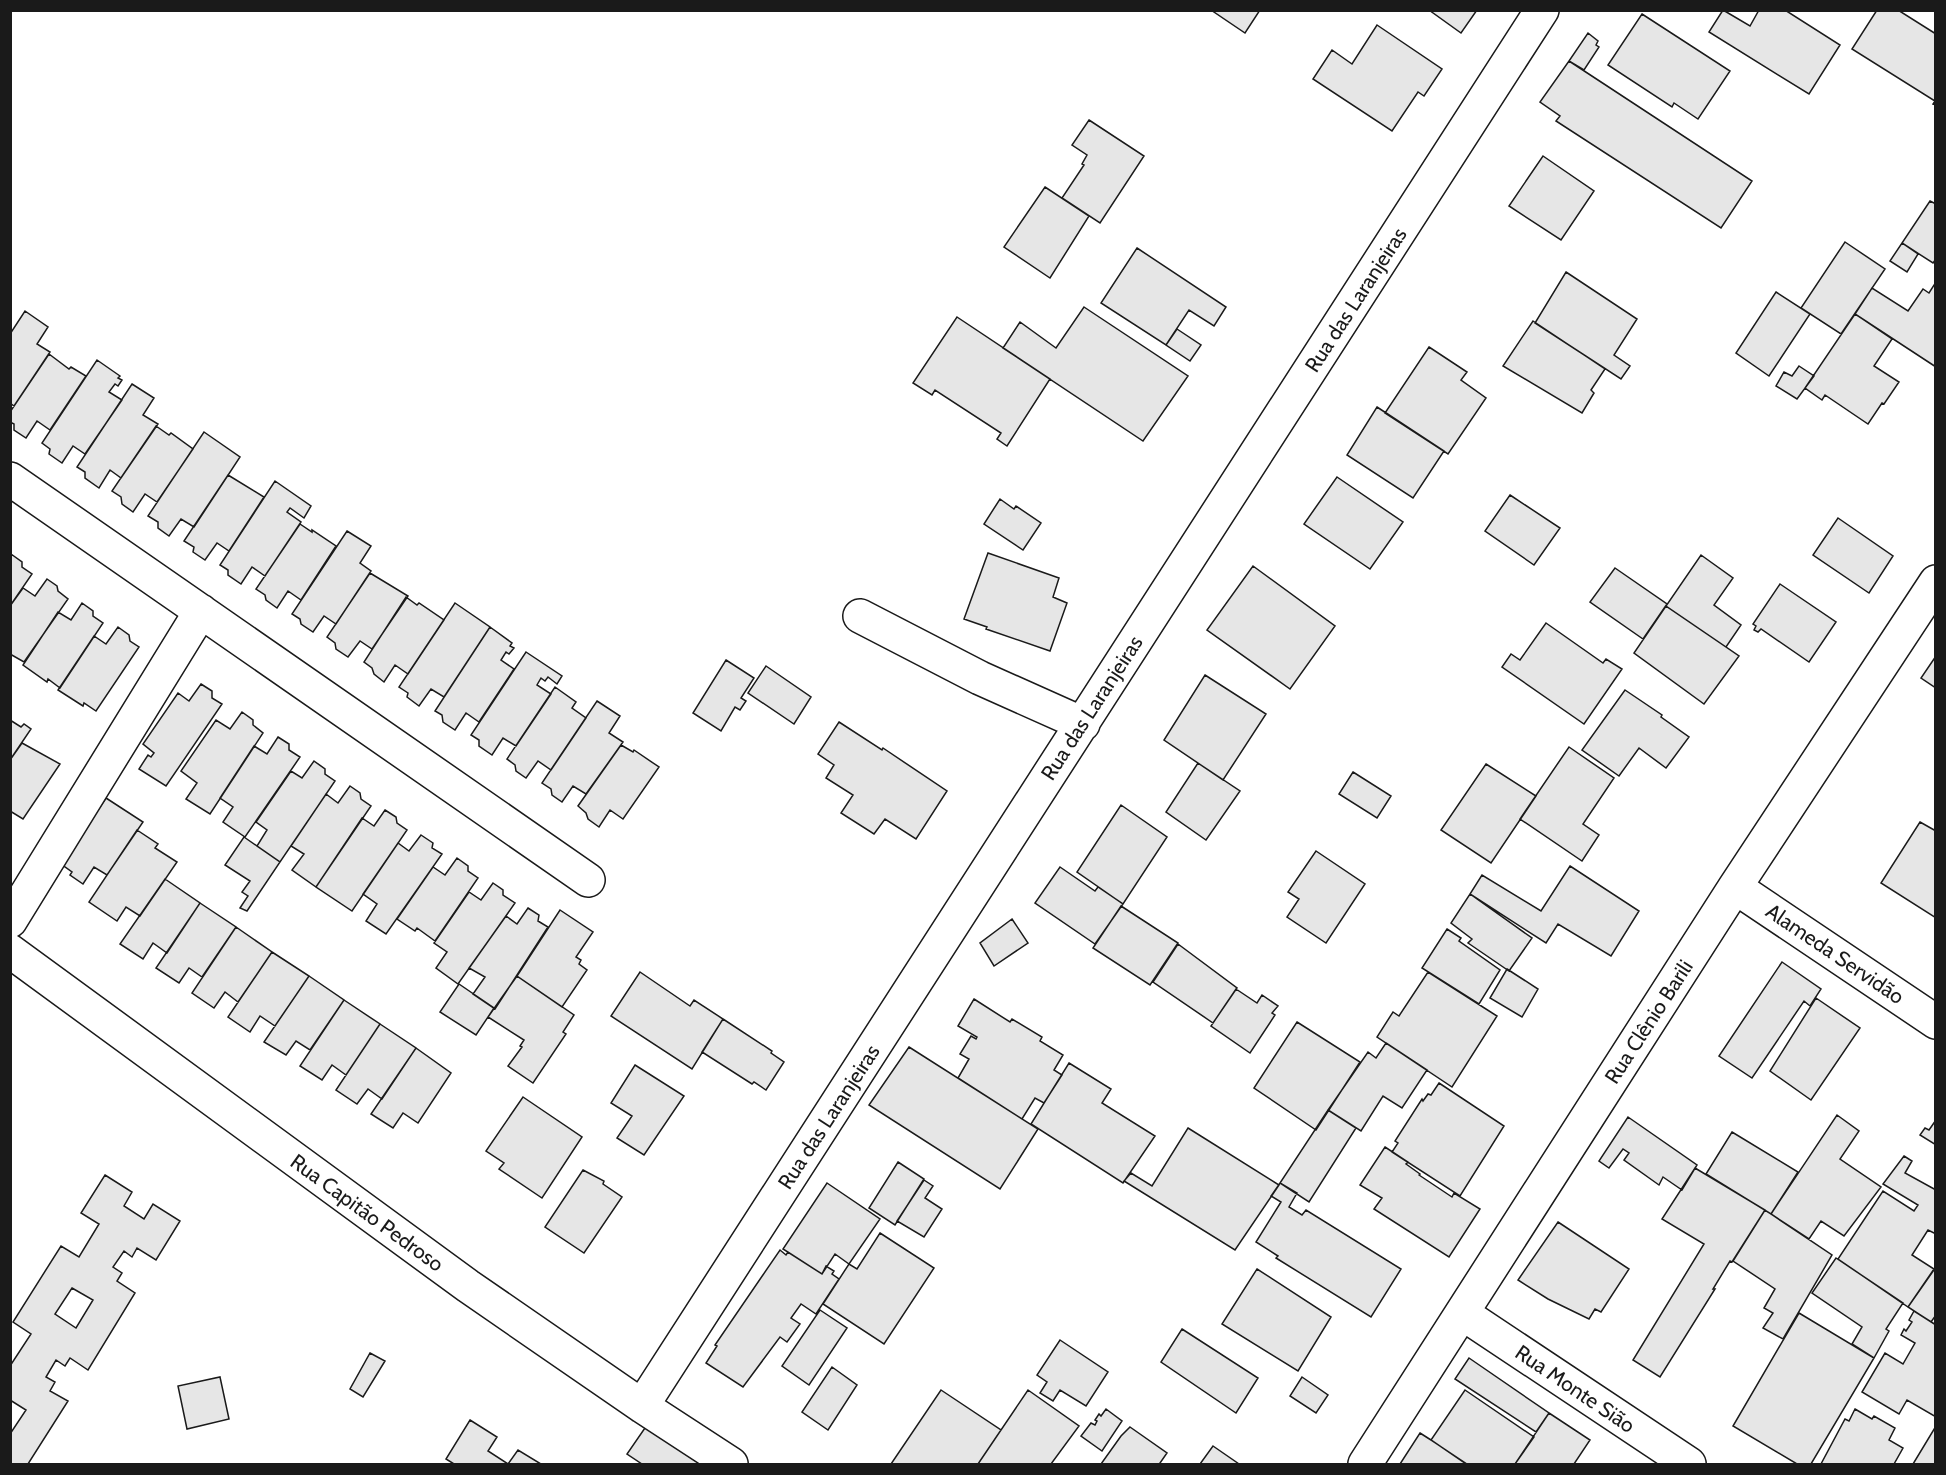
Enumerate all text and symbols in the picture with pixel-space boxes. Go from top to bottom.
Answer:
street label: Rua das Laranjeiras [1300,223,1413,377]
street label: Rua das Laranjeiras [1036,631,1149,785]
street label: Alameda Servidão [1761,898,1909,1009]
street label: Rua Clênio Barili [1599,955,1698,1088]
street label: Rua das Laranjeiras [773,1040,886,1194]
street label: Rua Capitão Pedroso [286,1149,449,1277]
street label: Rua Monte Sião [1511,1339,1640,1438]

